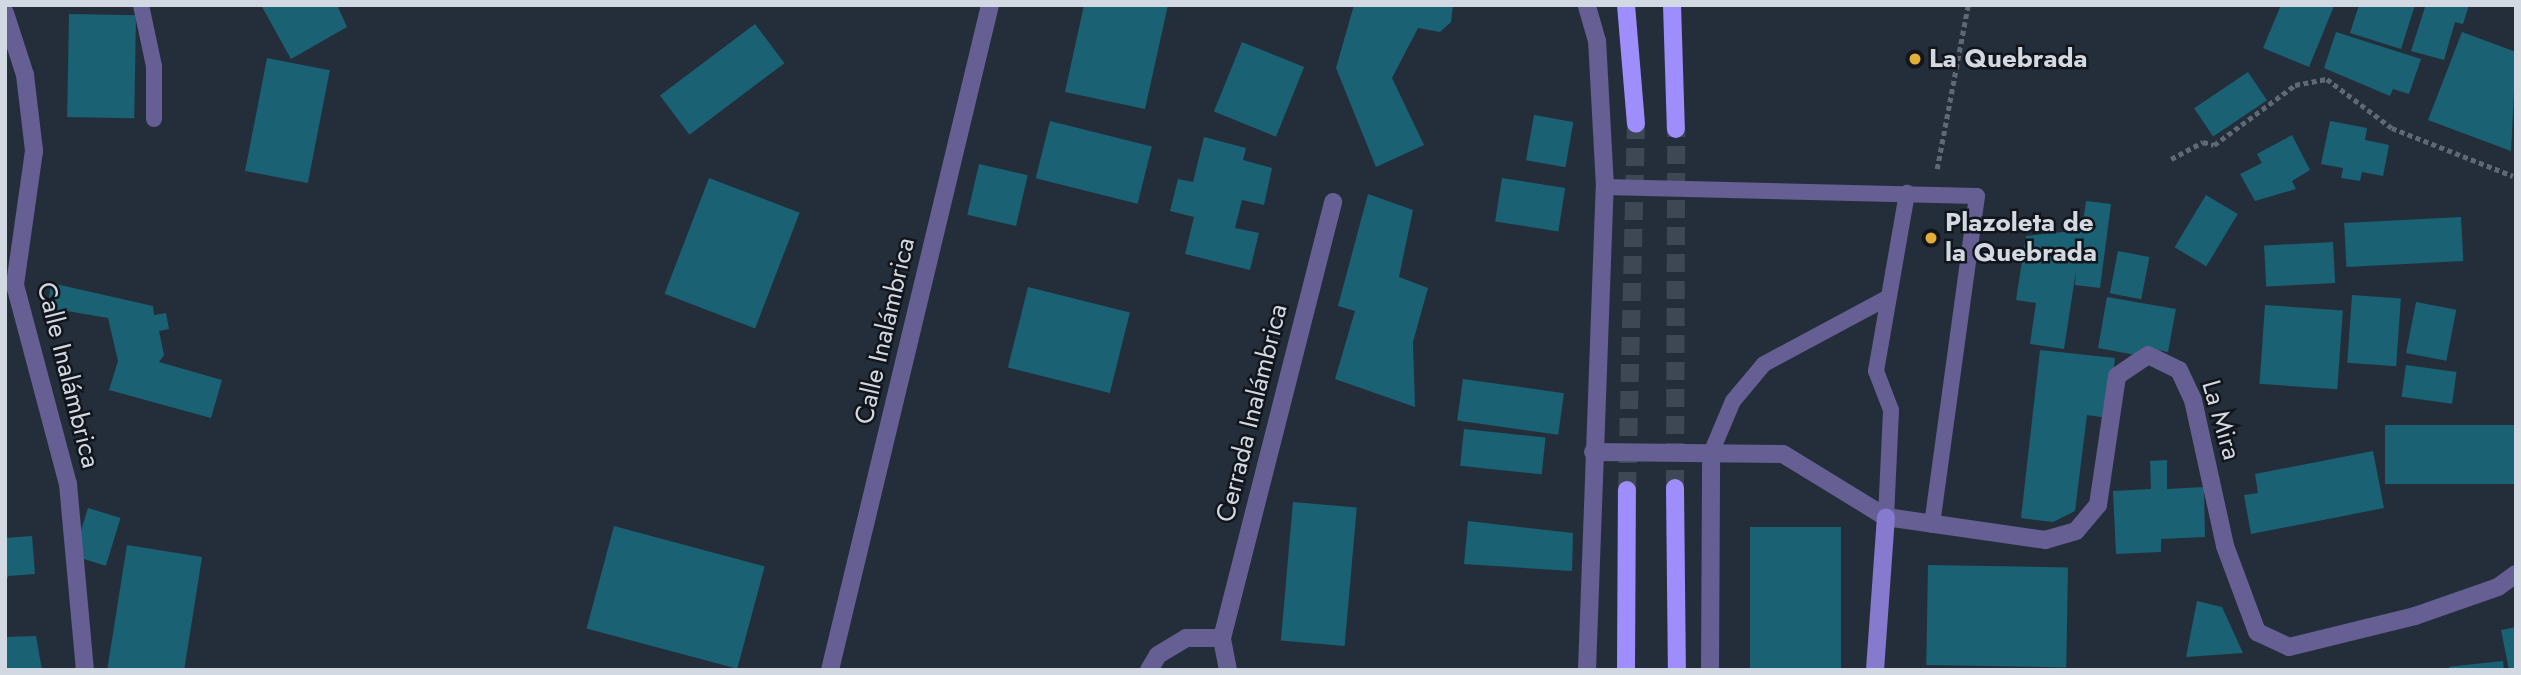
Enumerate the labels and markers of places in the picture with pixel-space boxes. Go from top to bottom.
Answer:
place label: La Quebrada [1929,43,2088,75]
marker: La Quebrada [1907,51,1923,67]
place label: Plazoleta de la Quebrada [1945,207,2097,268]
marker: Plazoleta de la Quebrada [1923,230,1939,246]

